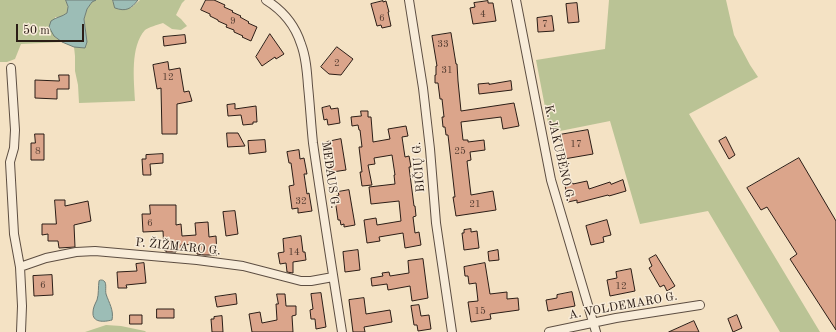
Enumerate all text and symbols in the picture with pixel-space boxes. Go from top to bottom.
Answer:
house number: 4 [480,8,486,20]
house number: 6 [379,12,385,24]
house number: 9 [230,15,236,27]
scale bar [18,16,86,42]
house number: 7 [542,18,548,30]
text: 50 m [23,25,50,37]
house number: 33 [437,38,449,50]
house number: 2 [334,57,340,69]
house number: 31 [441,64,453,76]
house number: 12 [162,71,174,83]
street label: K. JAKUBĖNO G. [541,103,577,203]
house number: 17 [570,138,582,150]
street label: MEDAUS G. [318,141,342,209]
street label: BIČIŲ G. [410,141,428,193]
house number: 8 [35,145,41,157]
house number: 25 [454,145,466,157]
house number: 32 [295,195,307,207]
house number: 21 [469,198,481,210]
house number: 6 [147,217,153,229]
street label: P. ŽIŽMARO G. [135,235,221,259]
house number: 14 [288,246,300,258]
house number: 6 [40,279,46,291]
house number: 12 [615,280,627,292]
street label: A. VOLDEMARO G. [568,289,678,323]
house number: 15 [474,305,486,317]

